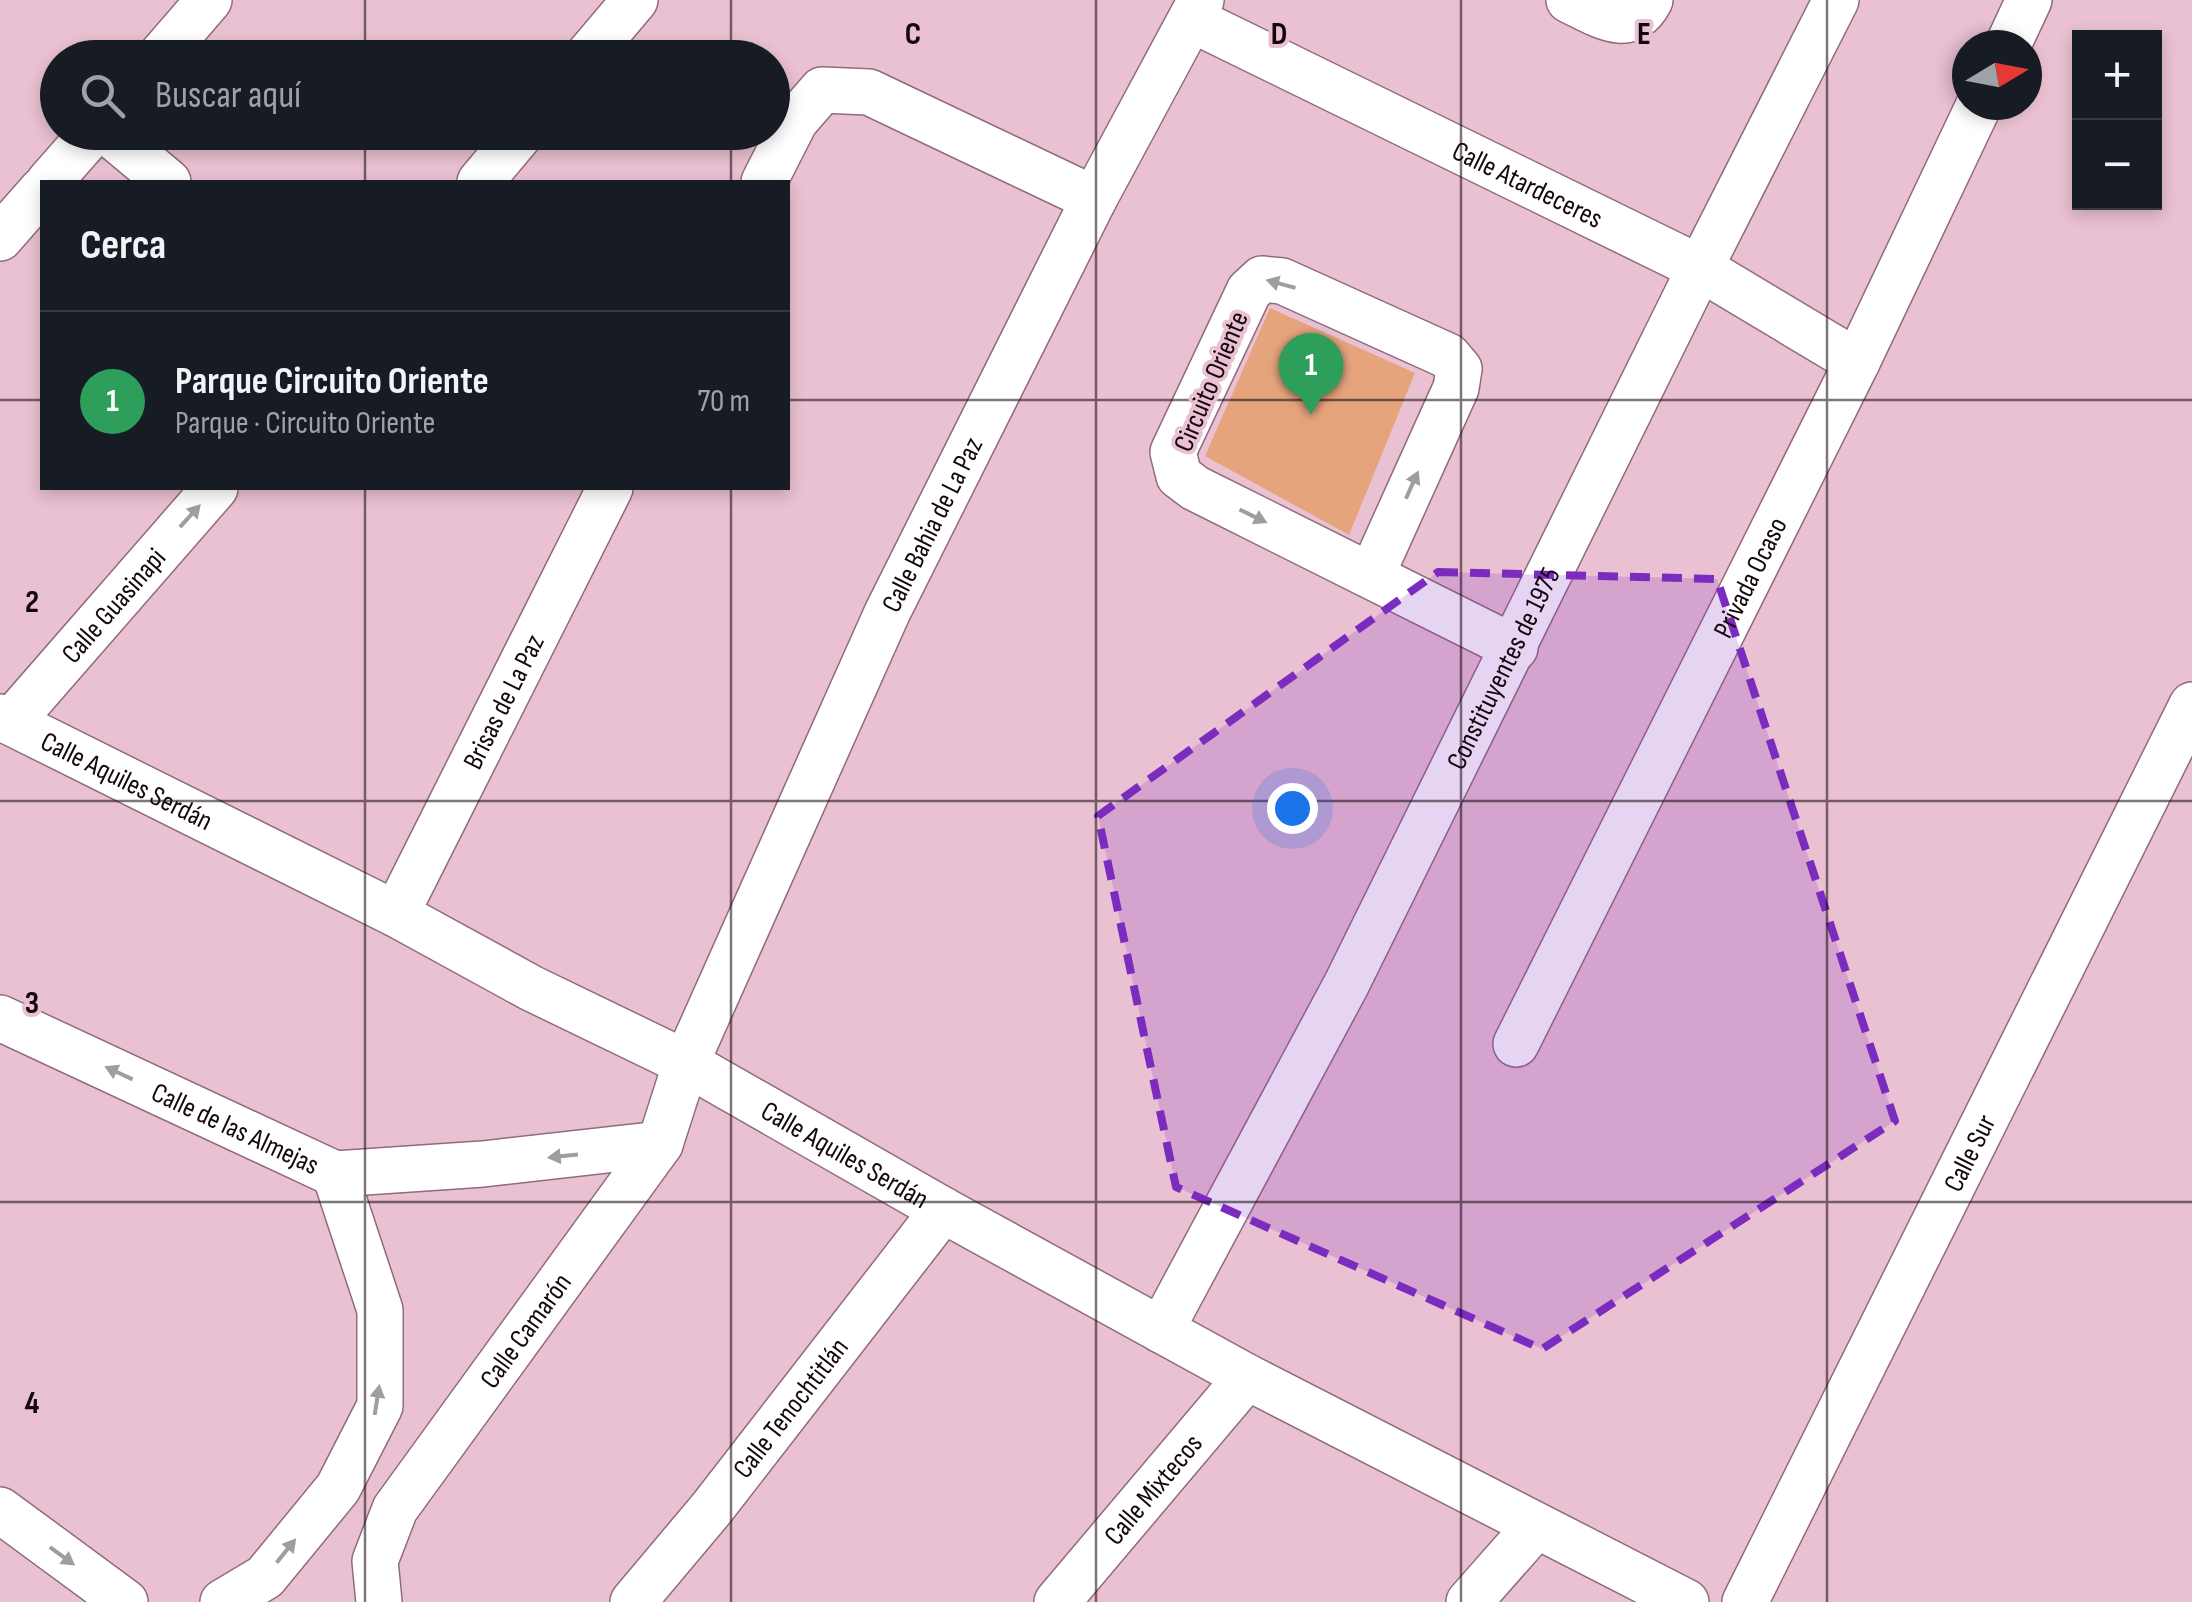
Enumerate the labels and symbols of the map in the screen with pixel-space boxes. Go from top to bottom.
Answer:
text: C [905,15,921,54]
text: D [1271,15,1287,54]
text: E [1637,15,1651,54]
north arrow [1952,30,2042,120]
street label: Calle Atardeceres [1447,134,1608,236]
one-way arrow [1266,276,1296,291]
street label: Circuito Oriente [1167,307,1256,457]
pin: 1 [1278,332,1344,415]
street label: Calle Bahia de La Paz [875,432,990,618]
one-way arrow [1404,470,1420,500]
one-way arrow [178,504,201,528]
one-way arrow [1239,507,1268,524]
street label: Privada Ocaso [1707,512,1795,643]
street label: Calle Guasinapi [55,542,173,670]
street label: Constituyentes de 1975 [1440,562,1568,775]
text: 2 [25,583,39,622]
street label: Brisas de La Paz [457,629,552,775]
street label: Calle Aquiles Serdán [35,725,218,838]
your location [1267,783,1318,834]
text: 3 [25,984,39,1023]
one-way arrow [105,1065,134,1082]
street label: Calle de las Almejas [146,1076,324,1182]
street label: Calle Aquiles Serdán [755,1095,934,1216]
street label: Calle Sur [1937,1109,2003,1197]
one-way arrow [547,1149,578,1165]
street label: Calle Camarón [473,1267,579,1395]
street label: Calle Tenochtitlán [727,1332,856,1485]
text: 4 [25,1384,40,1423]
one-way arrow [370,1384,385,1415]
street label: Calle Mixtecos [1098,1428,1210,1552]
one-way arrow [275,1539,296,1564]
one-way arrow [49,1545,75,1565]

